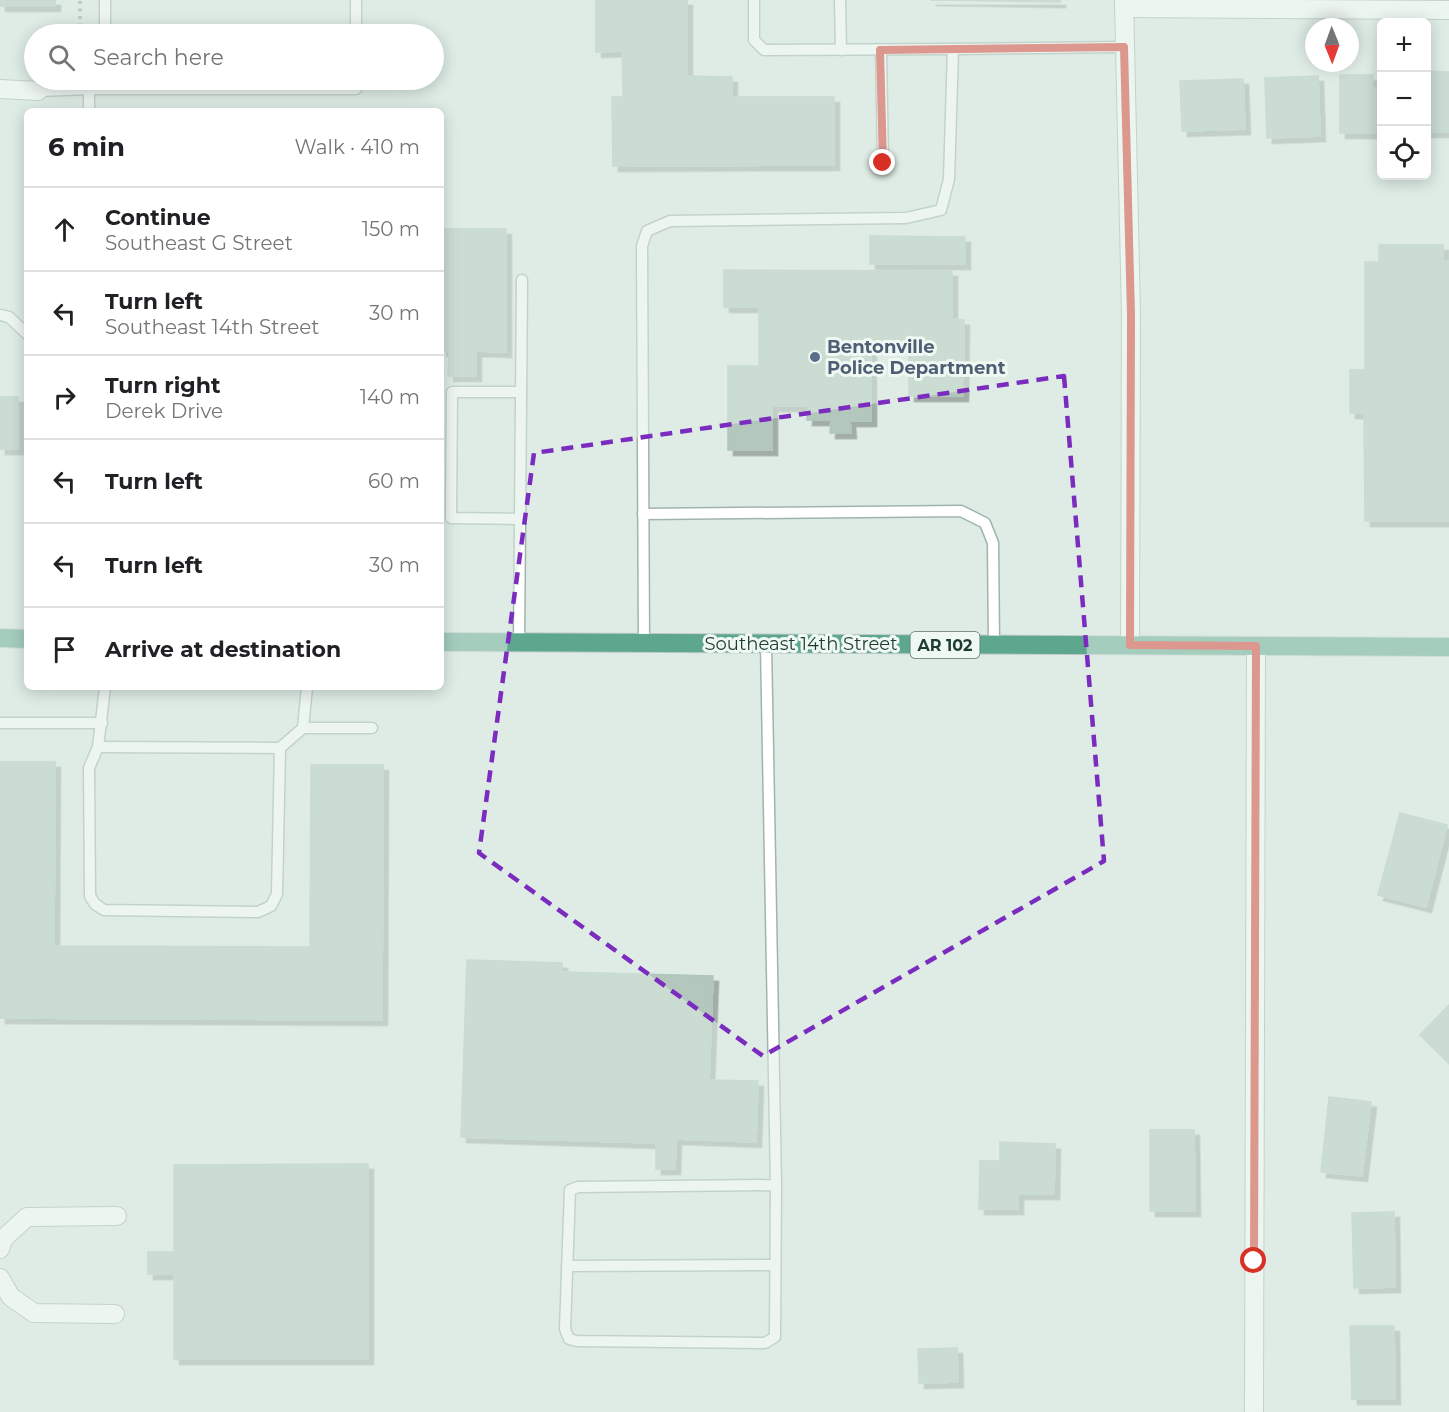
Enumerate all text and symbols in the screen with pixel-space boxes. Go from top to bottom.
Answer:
north arrow [1305,18,1359,72]
map controls [1377,18,1431,180]
button: + [1377,18,1431,72]
search box [24,24,444,90]
icon: search [45,41,78,74]
text: Search here [93,44,224,71]
button: − [1377,72,1431,126]
button: locate [1377,126,1431,180]
text: 6 min [48,131,125,163]
text: Walk · 410 m [295,135,420,159]
route end [869,149,895,175]
text: Continue [105,204,211,231]
icon: ahead [48,213,81,246]
text: 150 m [362,217,420,241]
text: Southeast G Street [105,231,293,255]
text: Turn left [105,288,203,315]
icon: left [48,297,81,330]
text: 30 m [369,301,420,325]
text: Southeast 14th Street [105,315,319,339]
place label: Bentonville Police Department [827,336,1006,379]
marker: Bentonville Police Department [808,350,822,364]
text: Turn right [105,372,220,399]
icon: right [48,381,81,414]
text: 140 m [360,385,420,409]
text: Derek Drive [105,399,223,423]
icon: left [48,465,81,498]
text: Turn left [105,468,203,495]
text: 60 m [368,469,420,493]
icon: left [48,549,81,582]
text: Turn left [105,552,203,579]
text: 30 m [369,553,420,577]
road number: AR 102 [910,632,980,658]
icon: arrive [48,633,81,666]
street label: Southeast 14th Street [705,633,897,655]
text: Arrive at destination [105,636,341,663]
route start [1240,1247,1266,1273]

